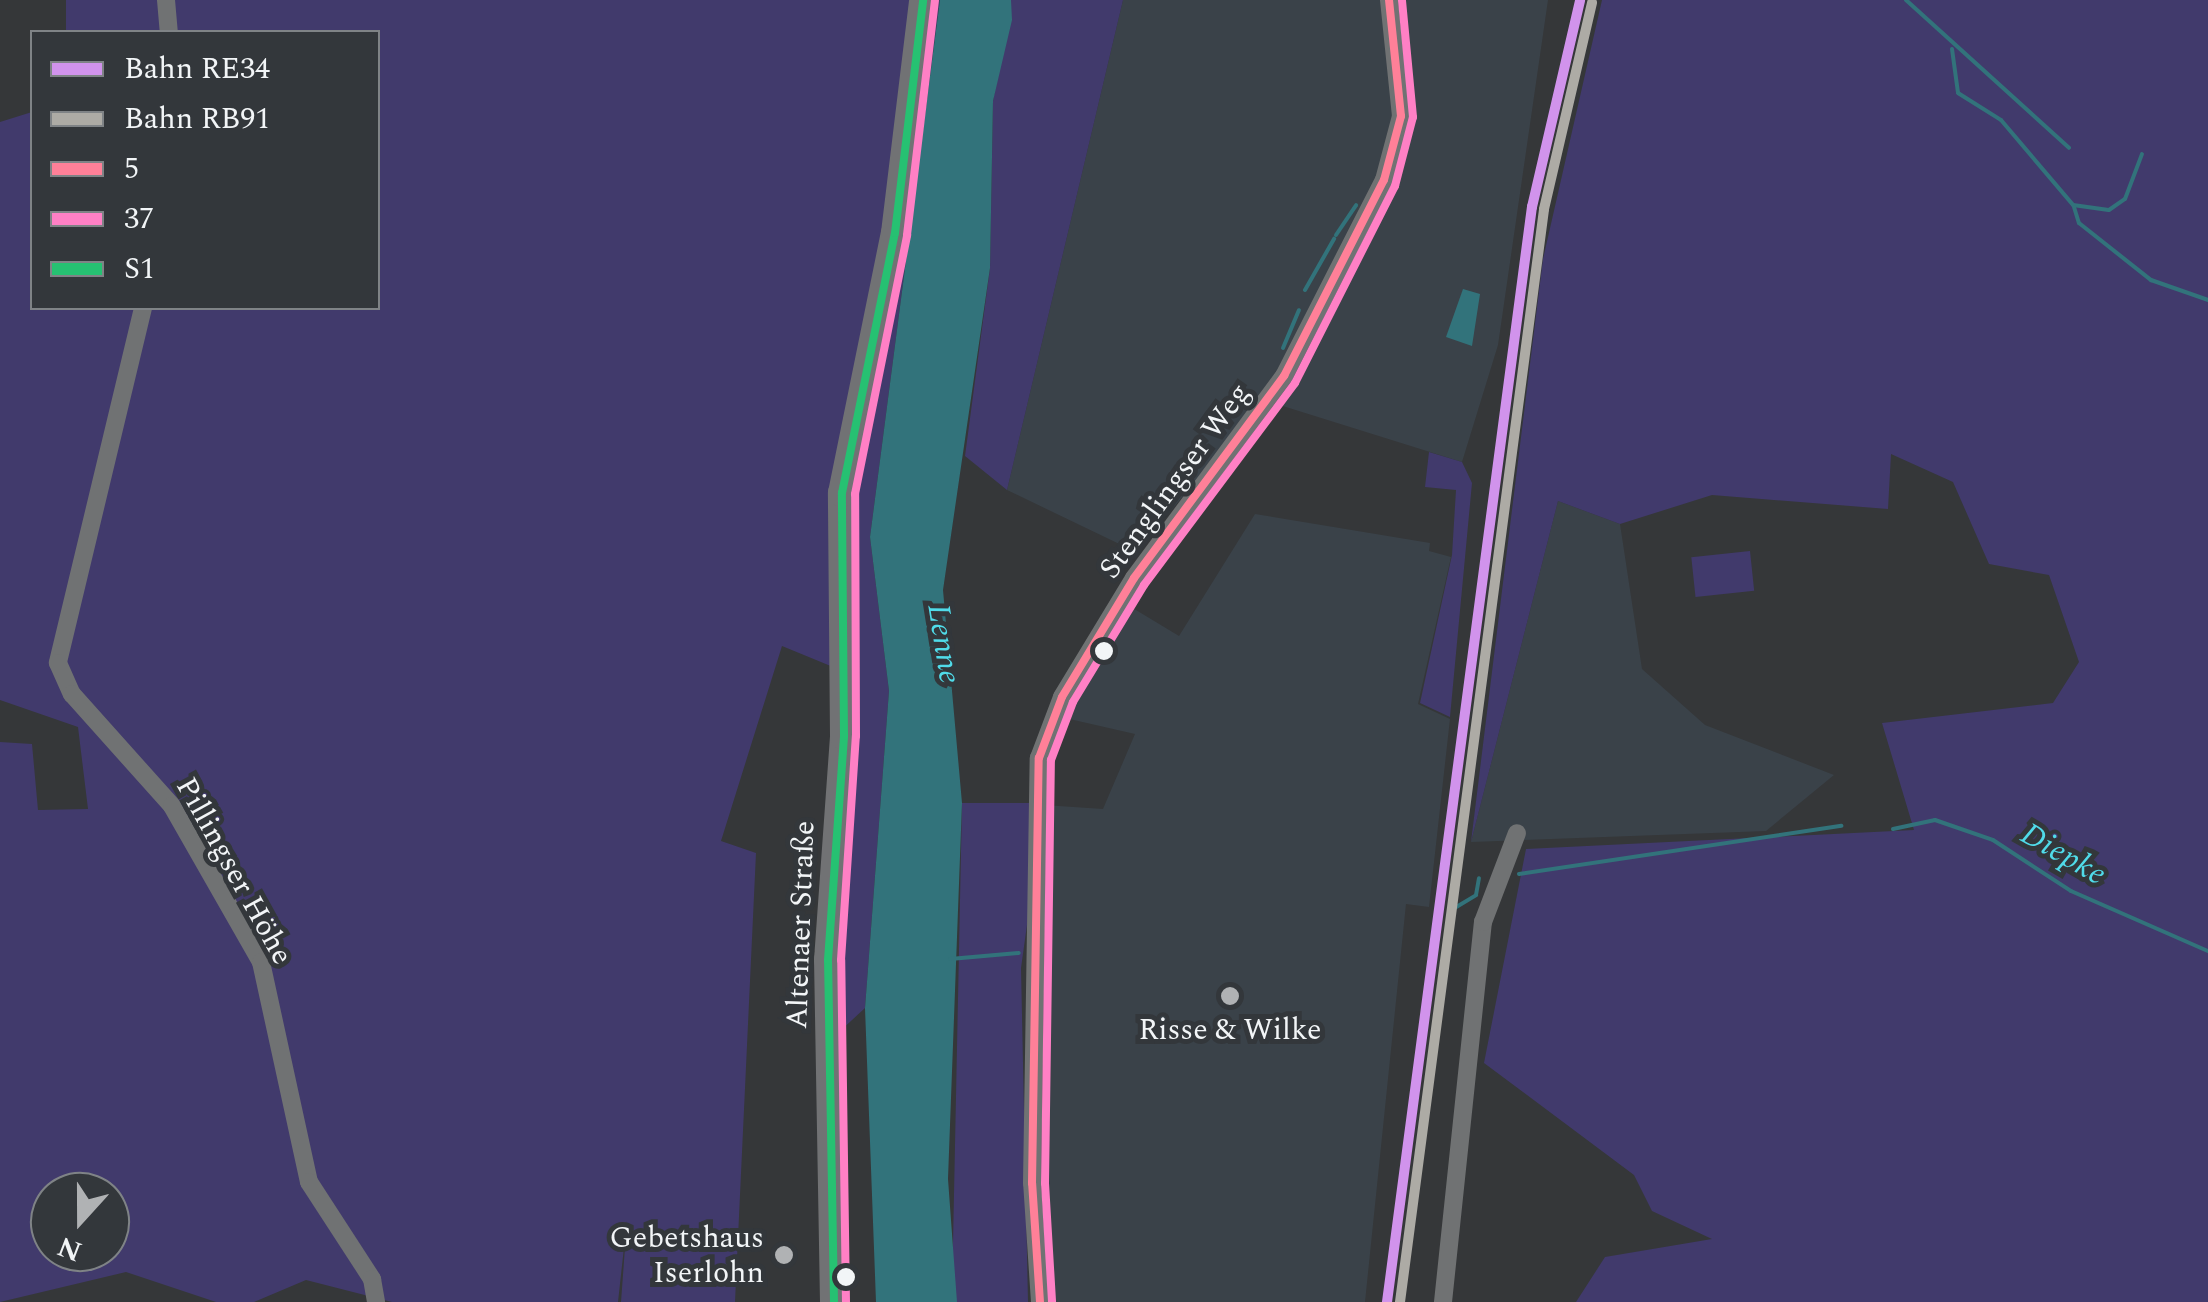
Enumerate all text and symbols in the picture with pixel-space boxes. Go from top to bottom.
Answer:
legend [30,30,380,310]
text: Bahn RE34 [124,46,270,92]
text: Bahn RB91 [124,96,270,142]
text: 5 [124,146,139,192]
text: 37 [124,196,154,242]
text: S1 [124,246,155,292]
street label: Stenglingser Weg [1092,376,1258,586]
water label: Lenne [918,601,968,687]
unlabelled marker [1094,641,1114,661]
street label: Pillingser Höhe [168,771,300,971]
water label: Diepke [2013,815,2113,895]
street label: Altenaer Straße [779,820,823,1030]
marker: Risse & Wilke [1219,985,1241,1007]
place label: Risse & Wilke [1138,1012,1322,1048]
north arrow [30,1172,130,1272]
place label: Gebetshaus Iserlohn [610,1220,764,1290]
text: N [51,1224,88,1273]
marker: Gebetshaus Iserlohn [773,1244,795,1266]
unlabelled marker [836,1267,856,1287]

